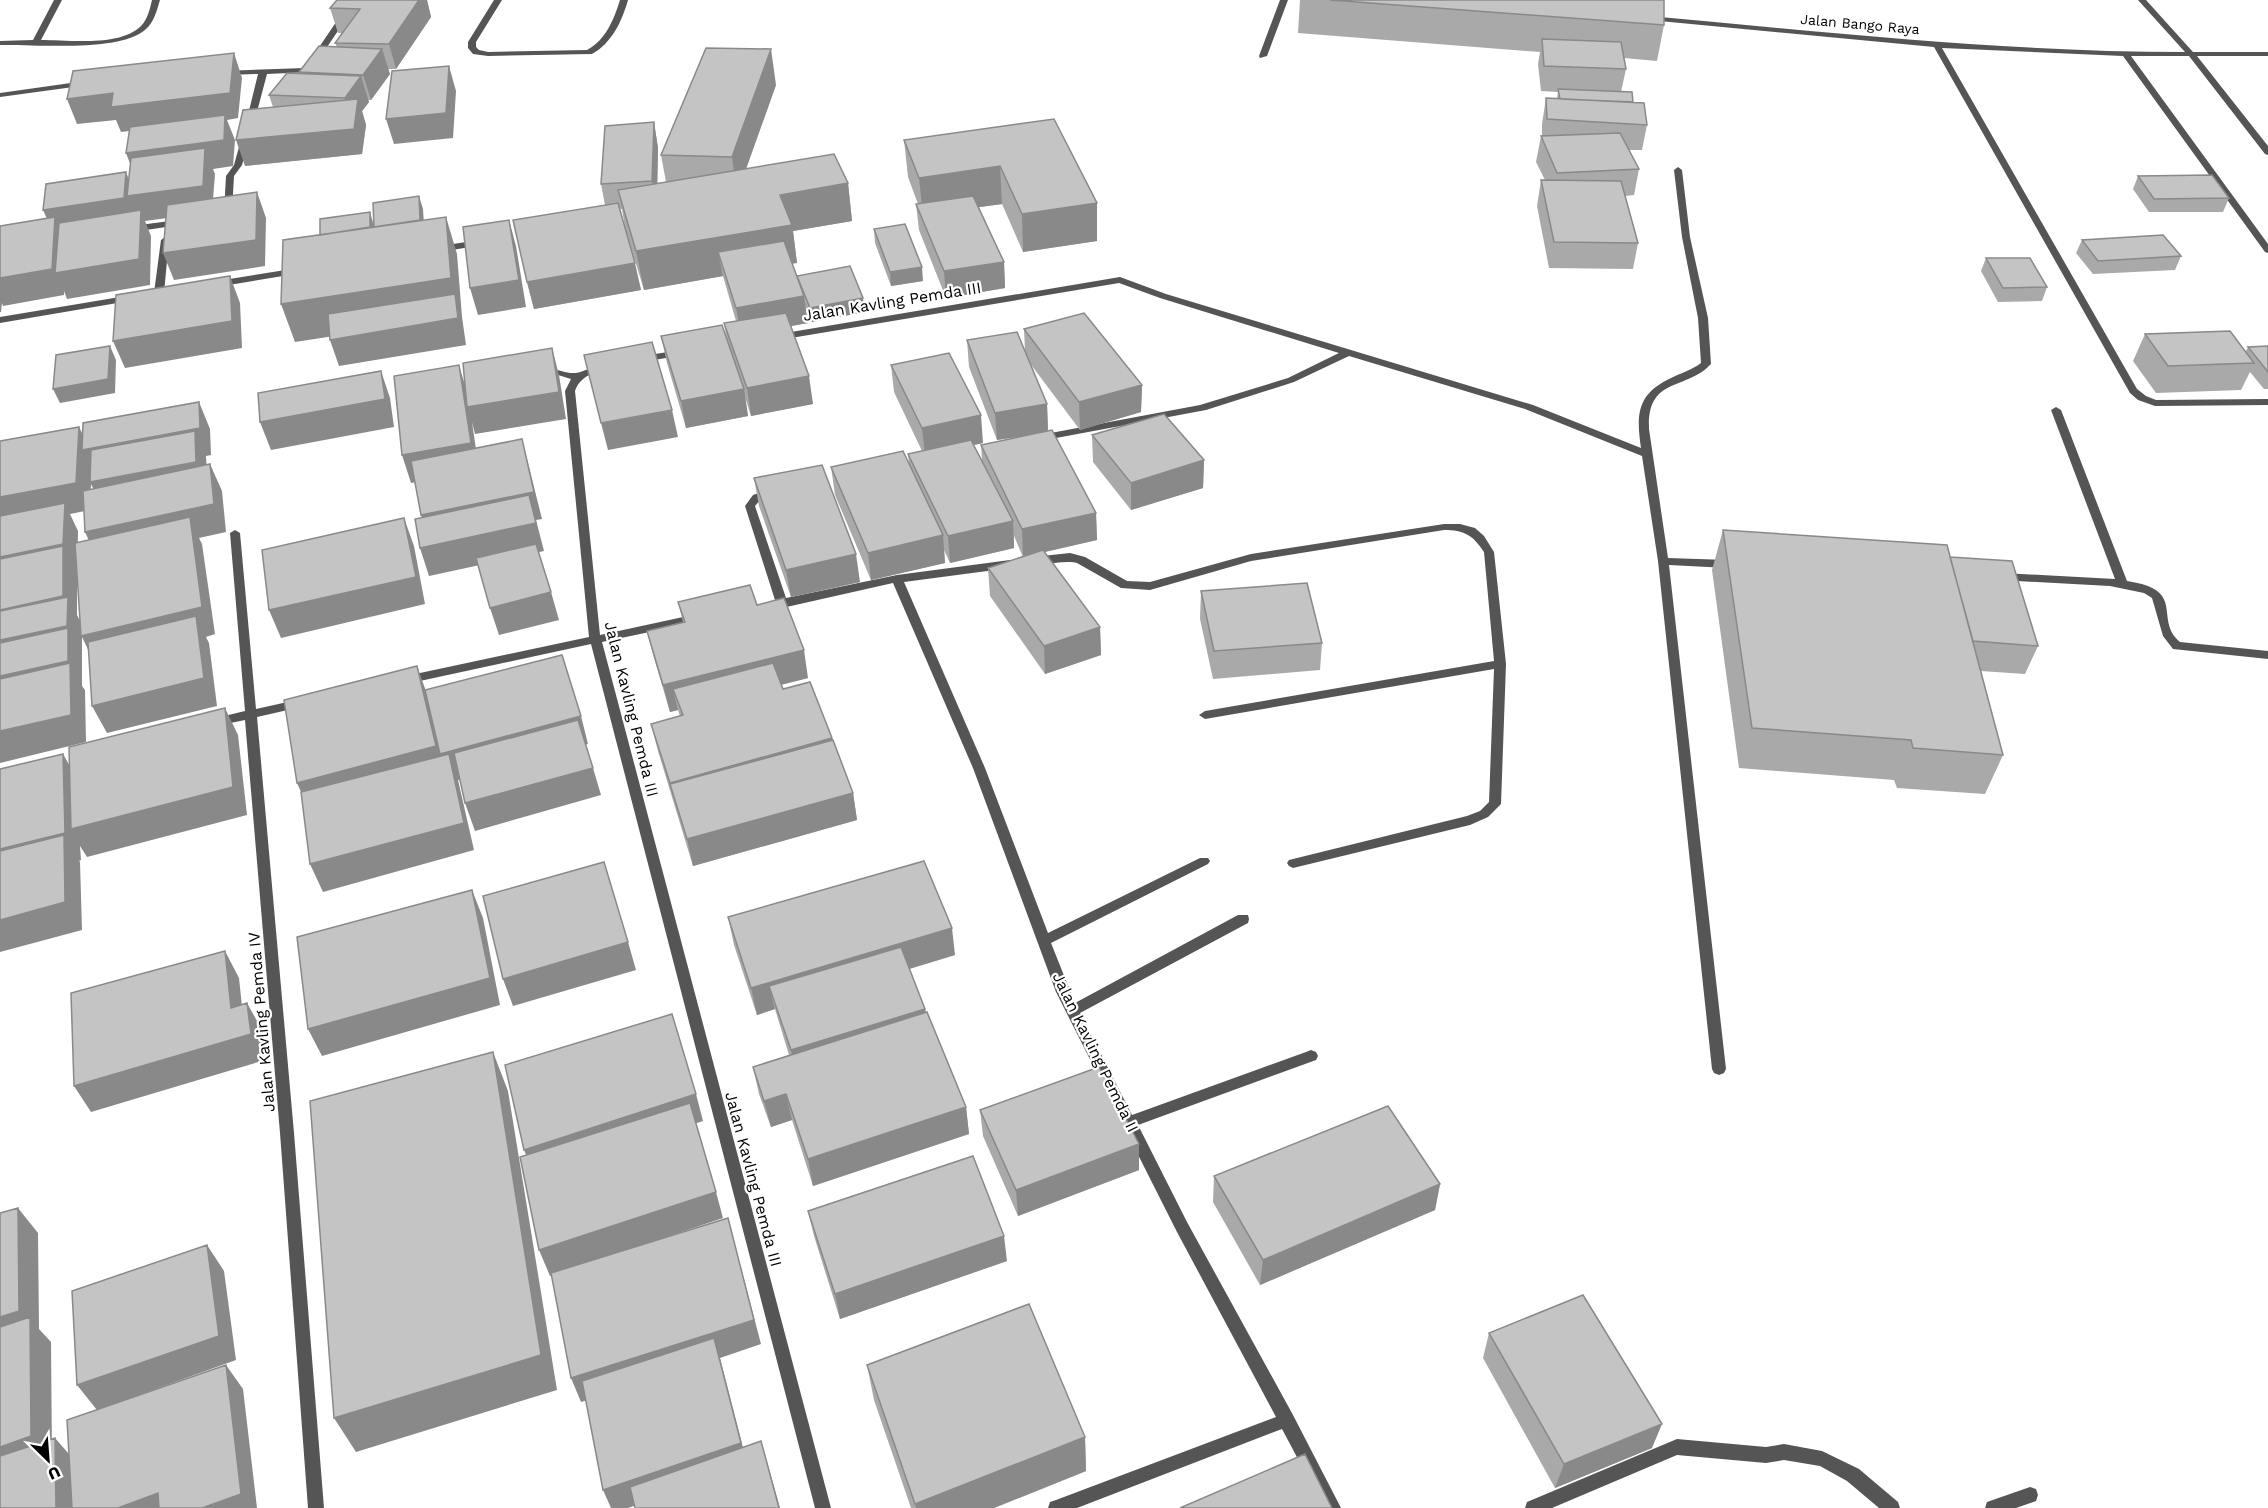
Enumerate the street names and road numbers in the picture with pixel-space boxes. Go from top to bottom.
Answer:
street label: Jalan Bango Raya [1800,11,1920,37]
street label: Jalan Kavling Pemda III [802,278,982,325]
street label: Jalan Kavling Pemda III [601,619,663,799]
street label: Jalan Kavling Pemda IV [244,931,279,1113]
street label: Jalan Kavling Pemda II [1049,969,1143,1135]
street label: Jalan Kavling Pemda III [721,1090,786,1269]

